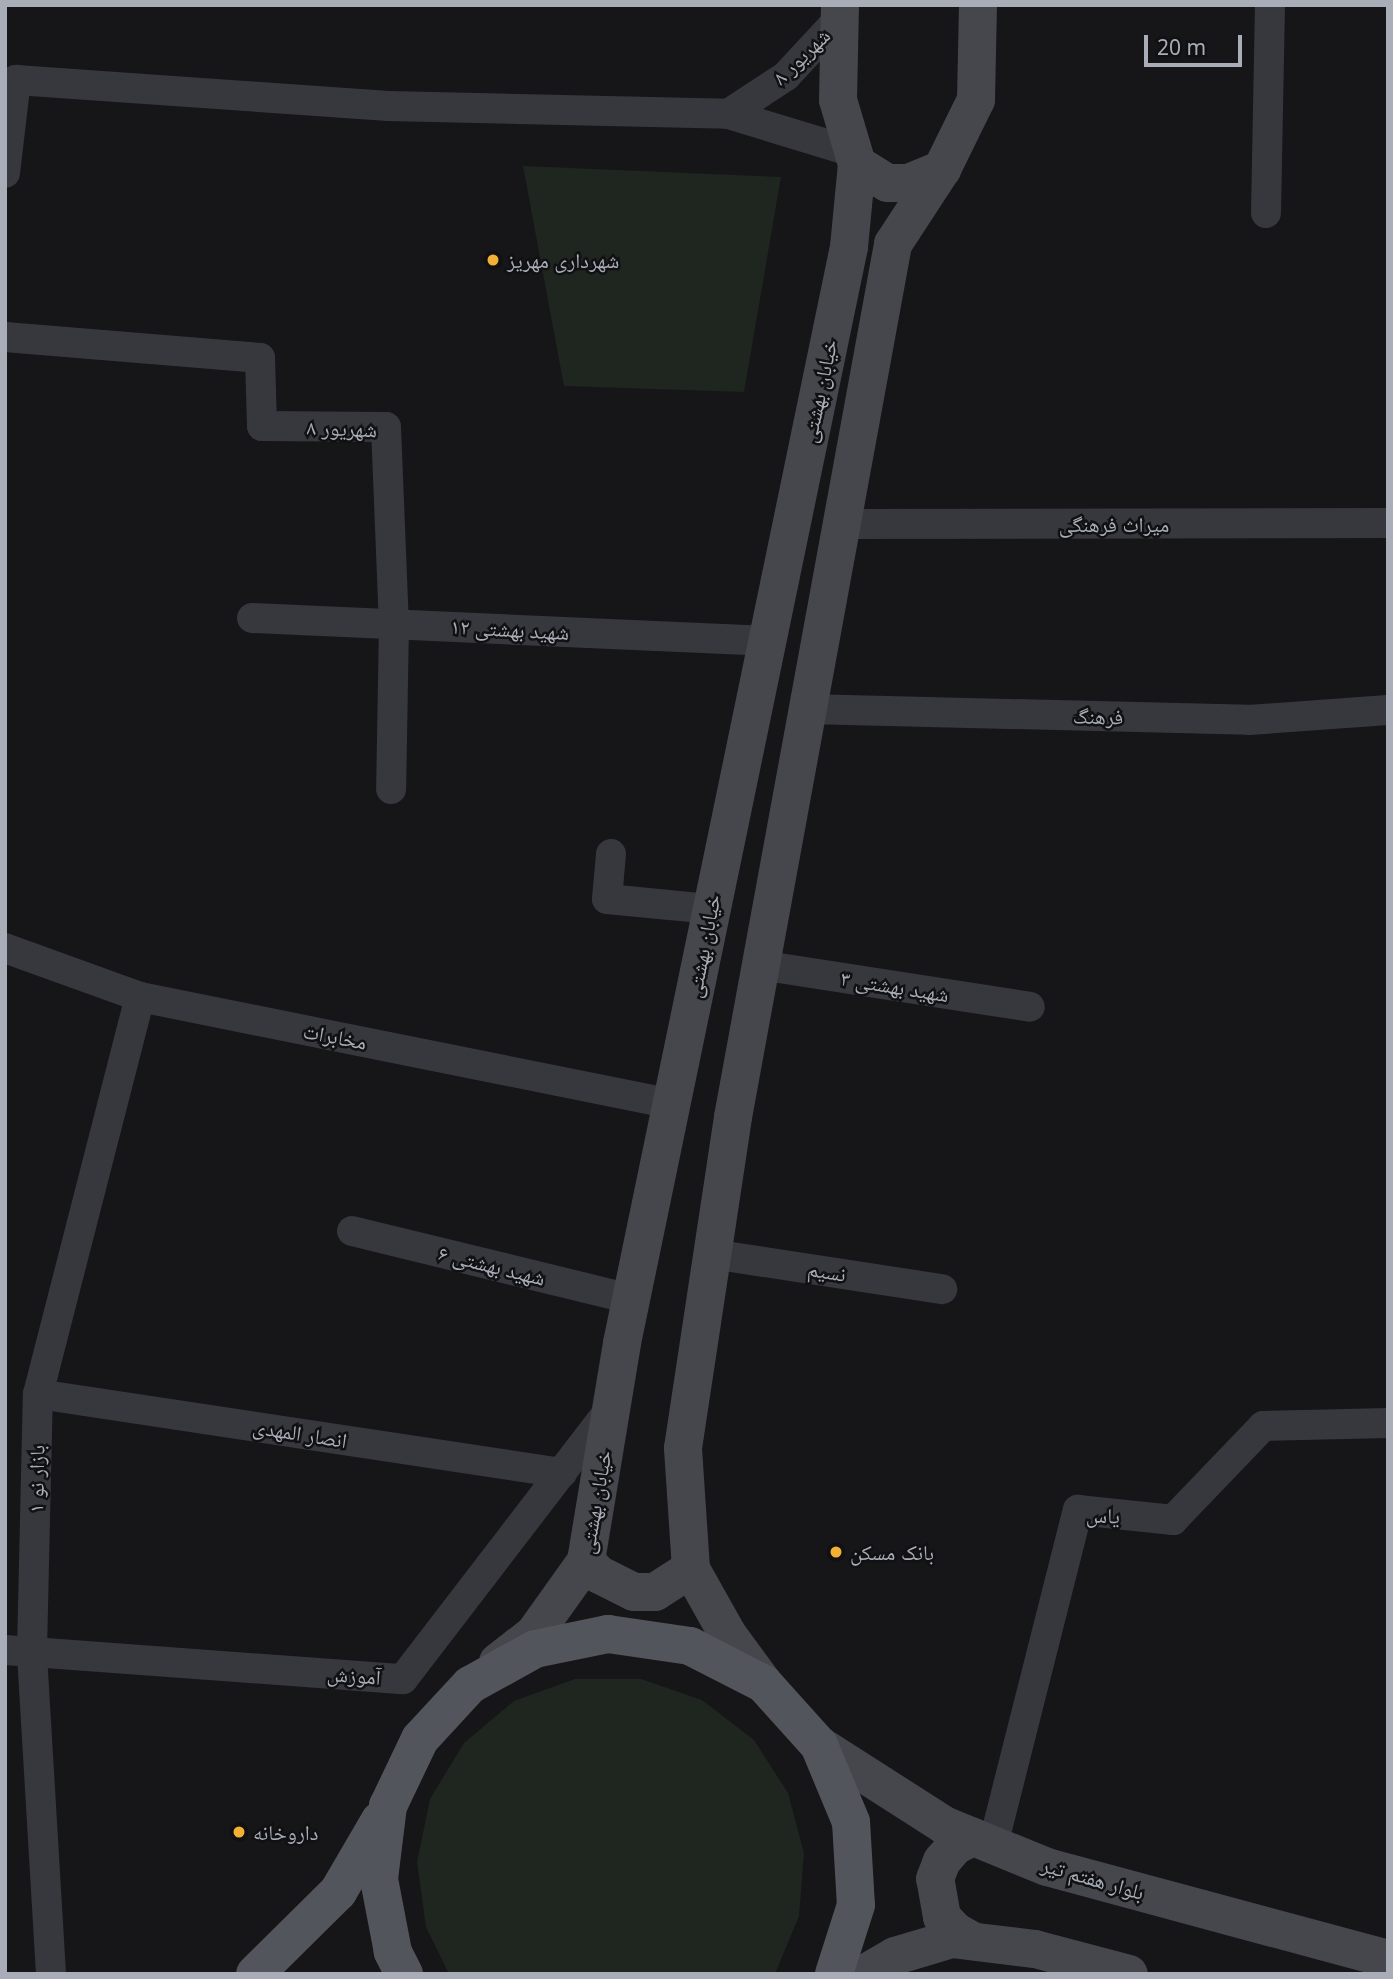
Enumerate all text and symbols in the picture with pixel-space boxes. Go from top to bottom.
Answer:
scale bar [1148,21,1246,65]
street label: ۸ شهریور [767,23,835,89]
text: 20 m [1157,33,1206,61]
place label: شهرداری مهریز [507,247,619,273]
marker: شهرداری مهریز [485,252,501,268]
street label: خیابان بهشتی [796,337,842,445]
street label: ۸ شهریور [306,414,378,442]
street label: میراث فرهنگی [1059,511,1169,537]
street label: شهید بهشتی ۱۲ [450,613,570,645]
street label: فرهنگ [1073,703,1123,729]
street label: خیابان بهشتی [681,892,725,1000]
street label: شهید بهشتی ۳ [839,965,951,1007]
street label: مخابرات [301,1017,369,1055]
street label: شهید بهشتی ۶ [436,1240,548,1290]
street label: نسیم [806,1256,848,1286]
street label: انصار المهدی [251,1413,349,1453]
street label: بازار نو ۱ [23,1445,49,1513]
street label: خیابان بهشتی [573,1448,617,1556]
street label: یاس [1086,1502,1120,1528]
place label: بانک مسکن [850,1539,934,1565]
marker: بانک مسکن [828,1544,844,1560]
street label: آموزش [326,1661,382,1689]
place label: داروخانه [253,1819,319,1845]
marker: داروخانه [231,1824,247,1840]
street label: بلوار هفتم تیر [1039,1851,1147,1905]

